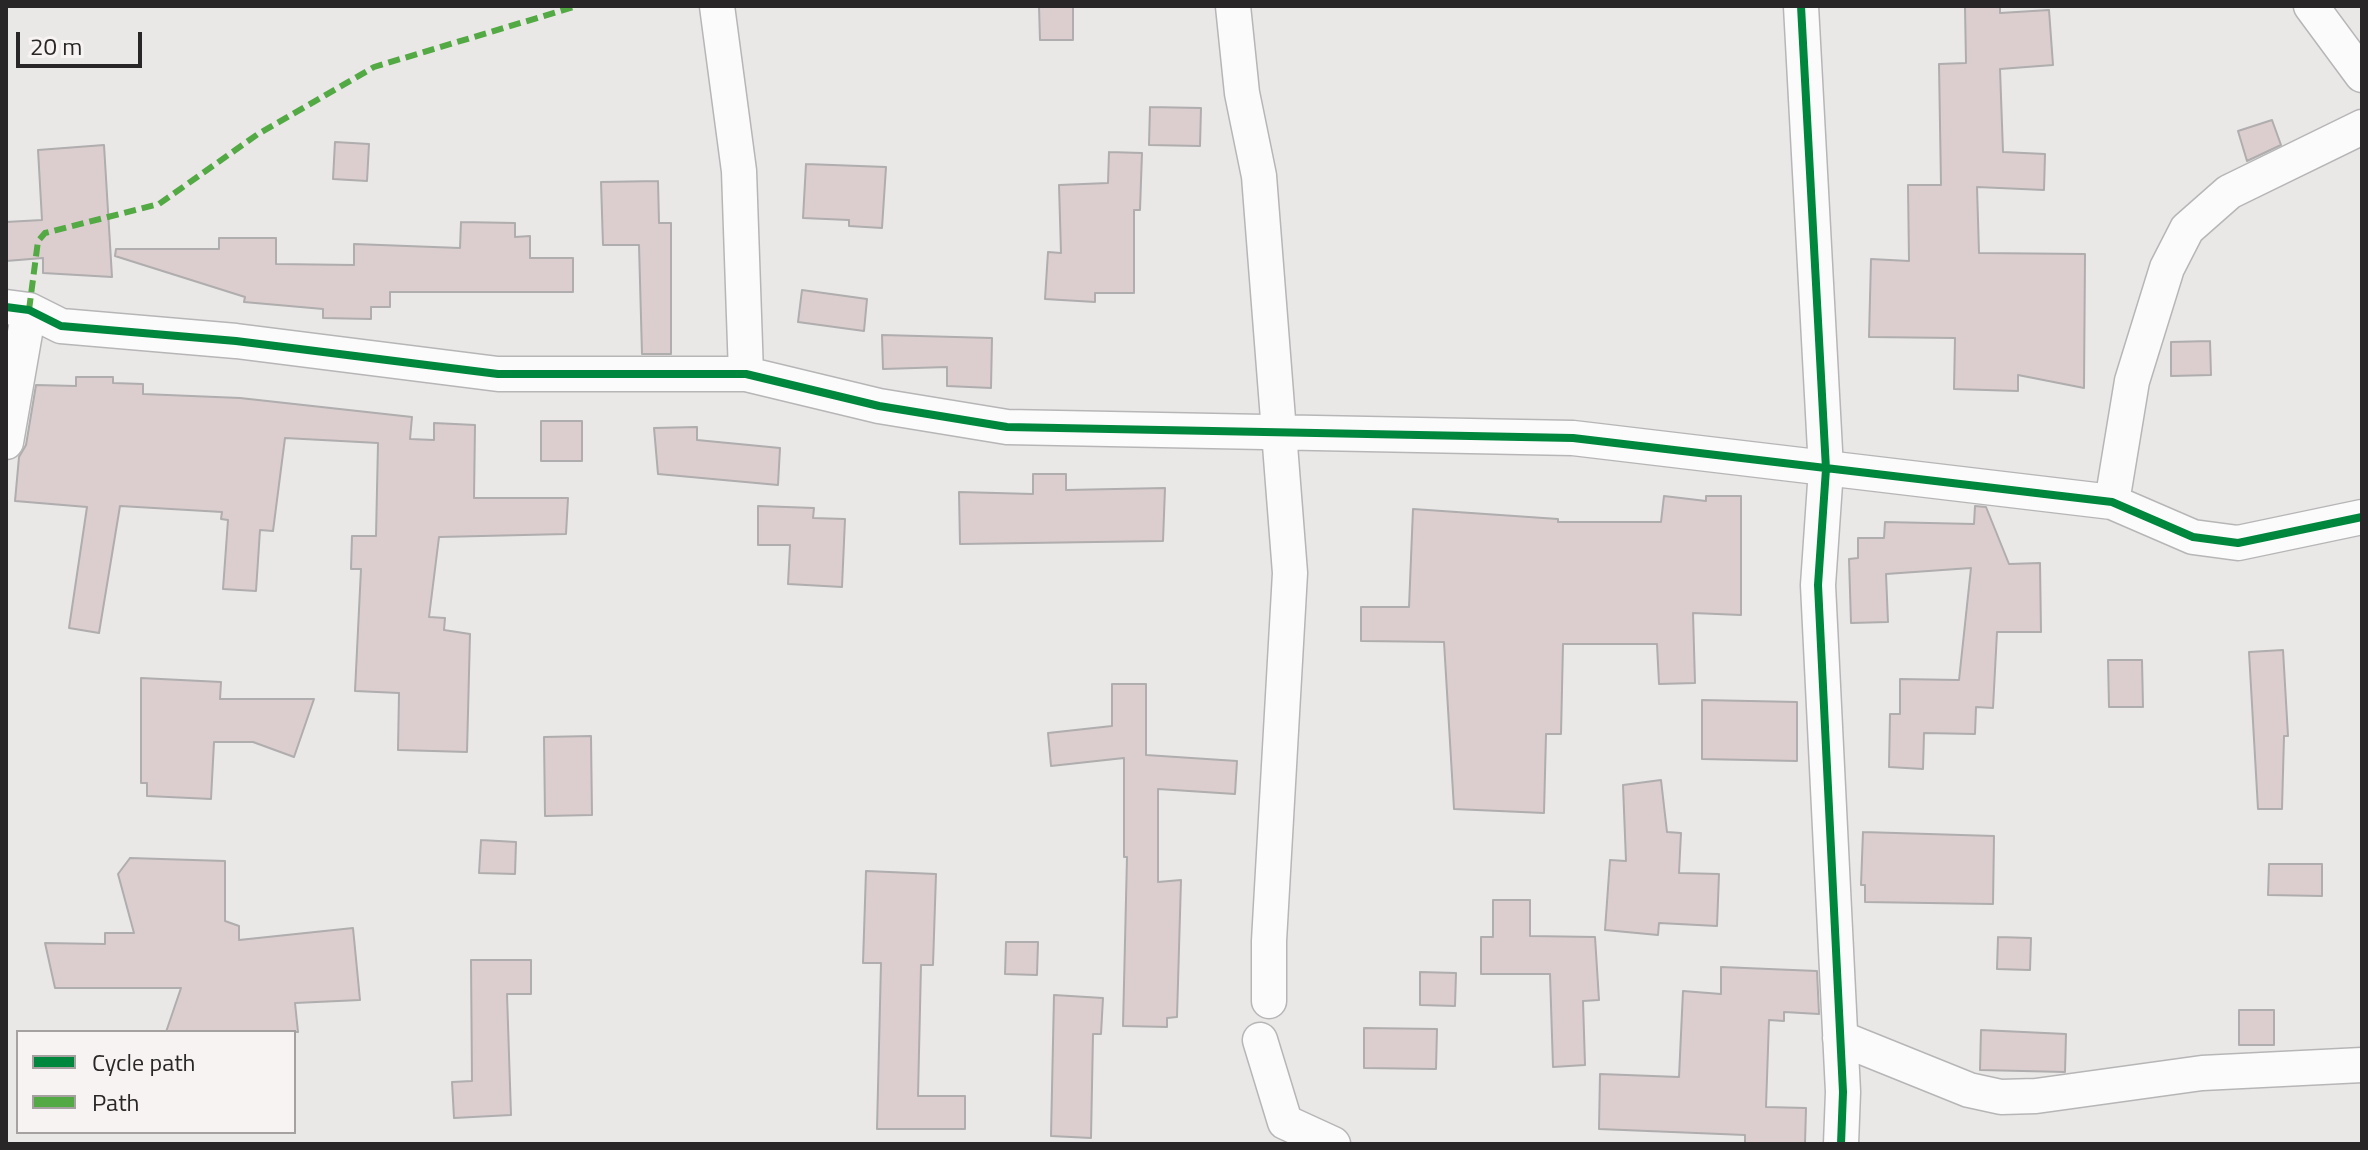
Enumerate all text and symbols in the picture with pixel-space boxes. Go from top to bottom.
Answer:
scale bar [20,16,146,66]
text: 20 m [30,28,82,64]
legend [16,1030,296,1134]
text: Cycle path [92,1044,195,1080]
text: Path [92,1084,139,1120]

